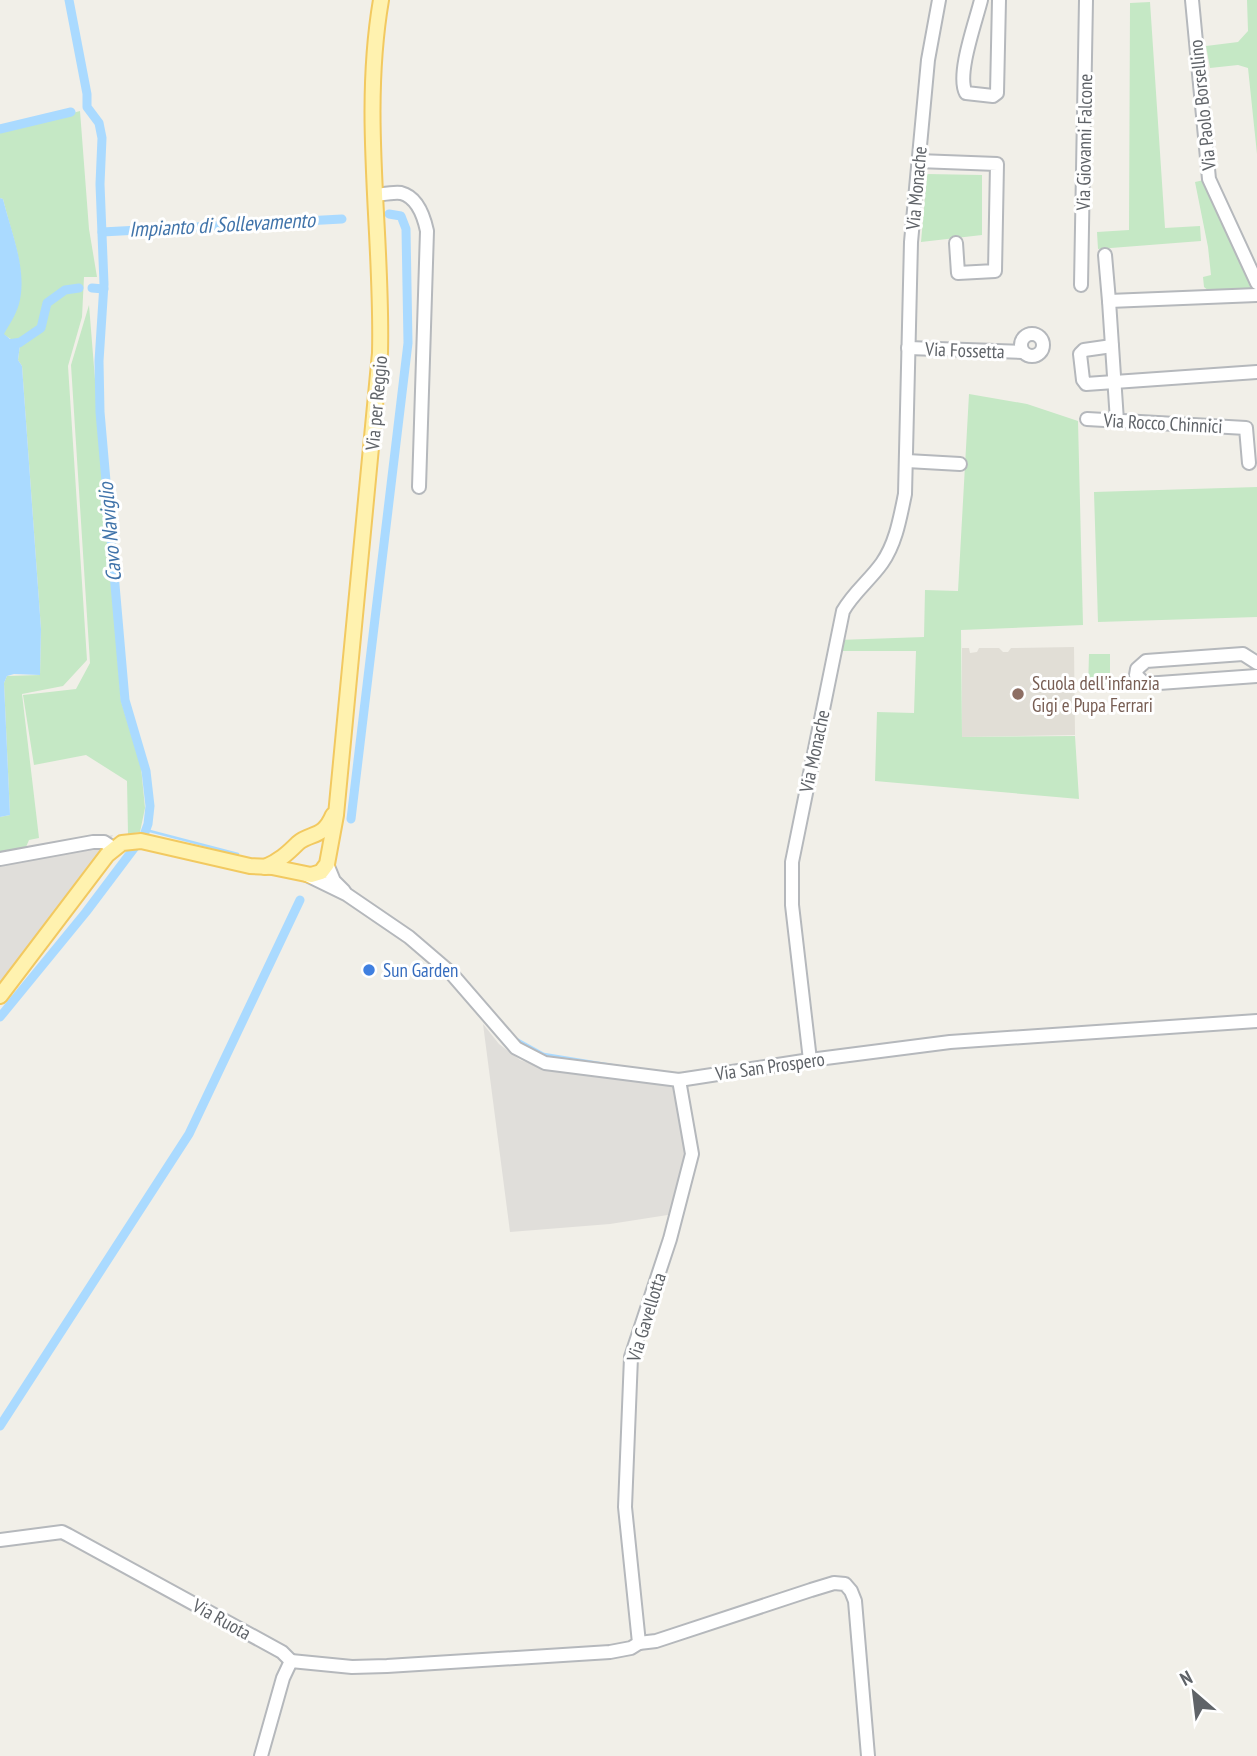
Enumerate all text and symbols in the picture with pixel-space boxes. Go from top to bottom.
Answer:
street label: Via Paolo Borsellino [1183,38,1221,173]
street label: Via Giovanni Falcone [1071,73,1097,211]
street label: Via Monache [900,145,932,232]
water label: Impianto di Sollevamento [128,206,318,243]
street label: Via Fossetta [924,337,1005,363]
street label: Via per Reggio [360,355,392,452]
street label: Via Rocco Chinnici [1102,408,1223,438]
water label: Cavo Naviglio [92,479,127,583]
place label: Scuola dell'infanzia Gigi e Pupa Ferrari [1032,671,1160,717]
marker: Scuola dell'infanzia Gigi e Pupa Ferrari [1010,686,1026,702]
street label: Via Monache [793,707,834,795]
place label: Sun Garden [383,958,458,982]
marker: Sun Garden [361,962,377,978]
street label: Via San Prospero [713,1046,826,1086]
street label: Via Gavellotta [621,1270,671,1365]
street label: Via Ruota [188,1593,255,1645]
north arrow [1159,1658,1229,1728]
text: N [1176,1665,1196,1691]

